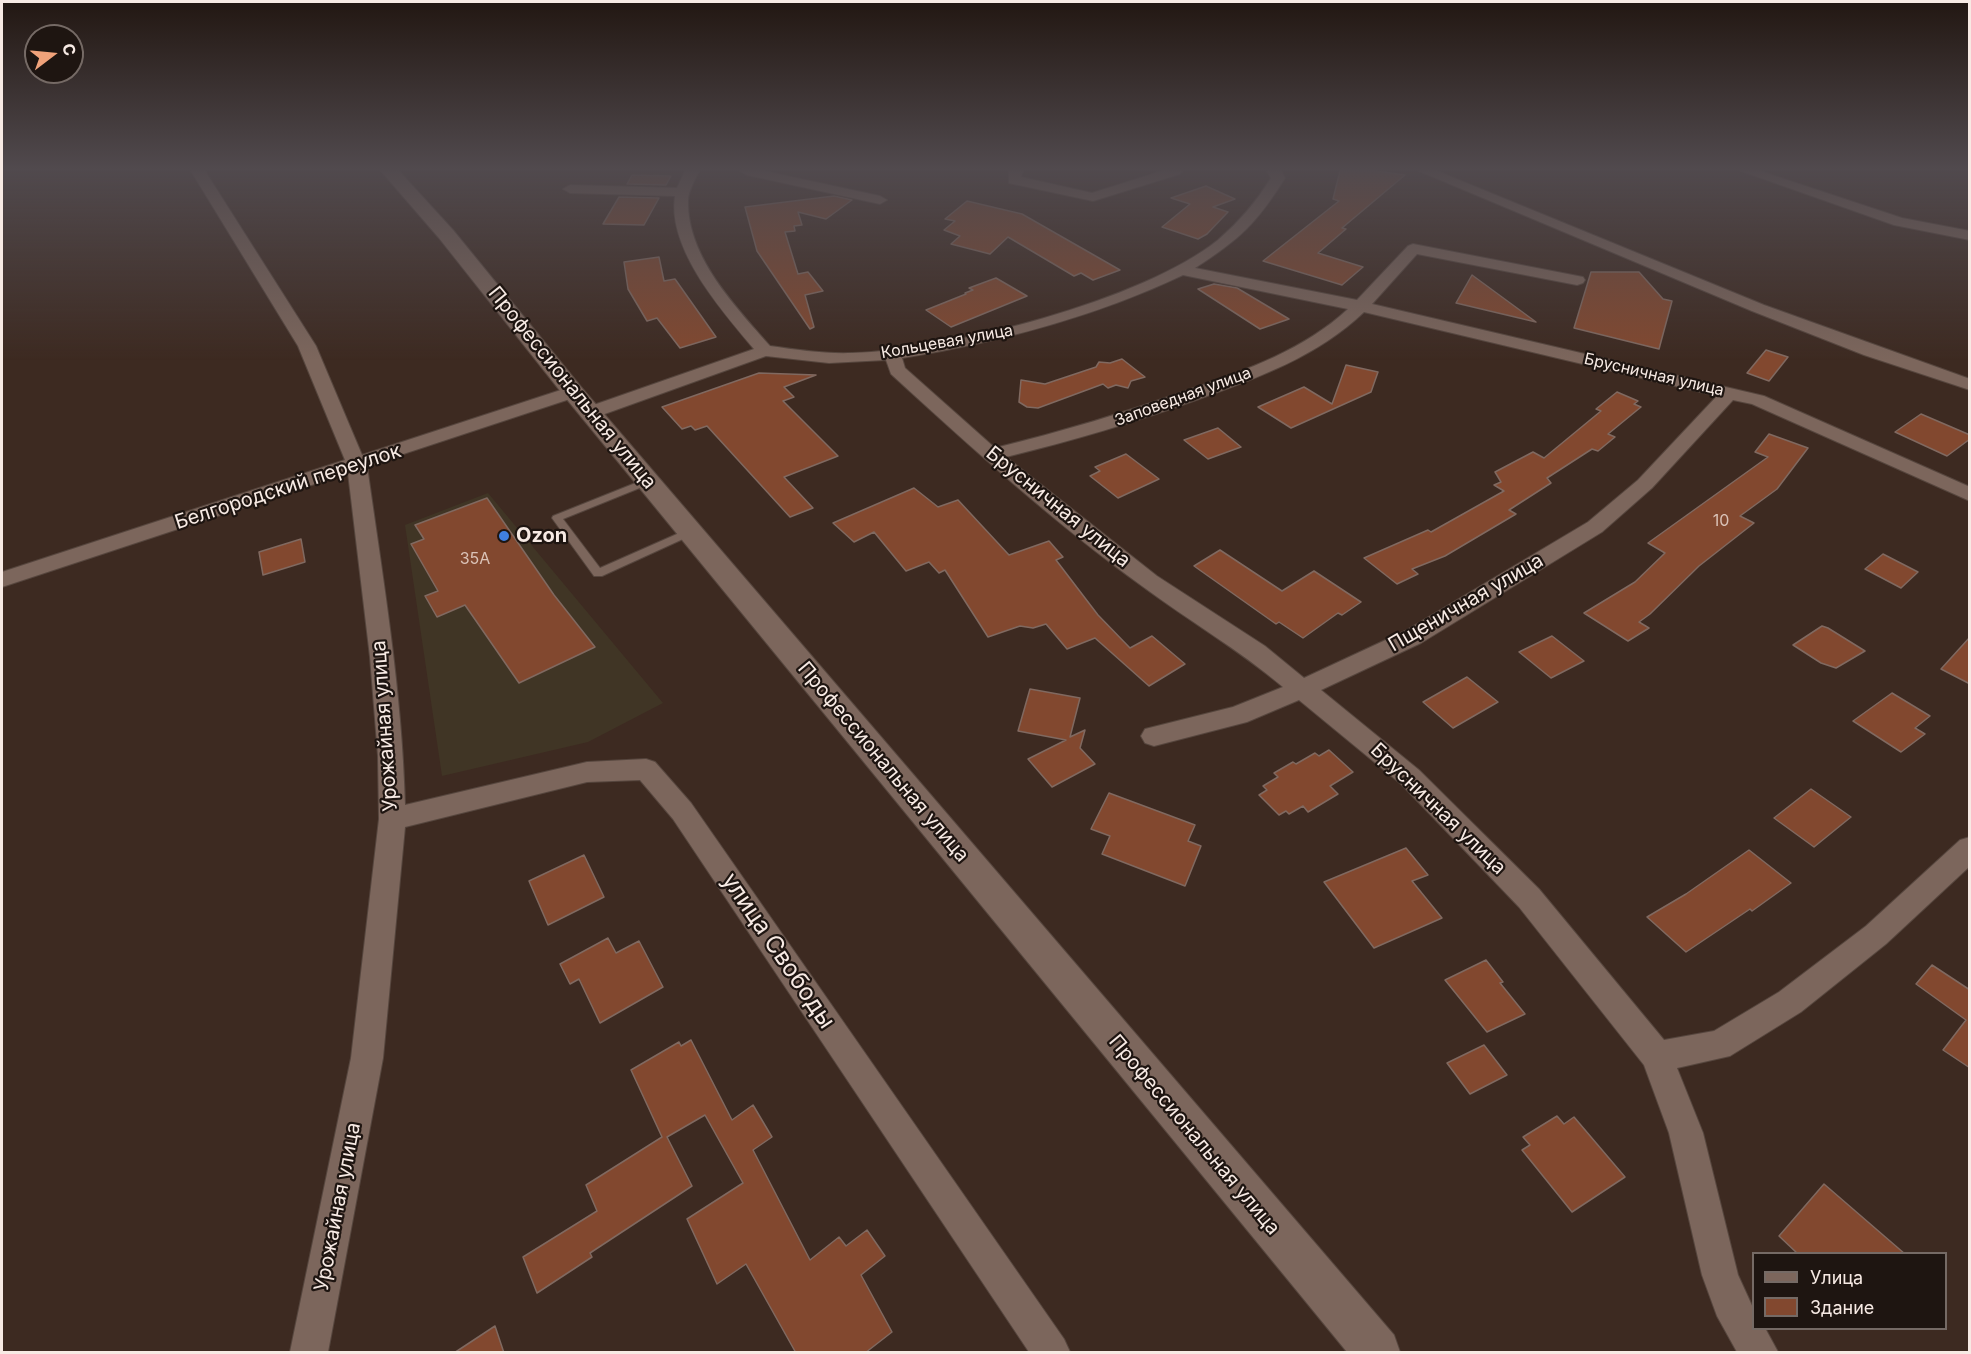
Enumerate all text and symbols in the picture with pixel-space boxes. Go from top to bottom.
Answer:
north arrow [24,24,84,84]
text: С [58,41,81,58]
street label: Профессиональная улица [483,282,661,494]
street label: Кольцевая улица [880,321,1014,363]
street label: Брусничная улица [1582,350,1726,400]
street label: Заповедная улица [1112,363,1254,431]
street label: Белгородский переулок [172,439,404,535]
street label: Брусничная улица [981,441,1135,573]
house number: 10 [1713,511,1729,531]
place label: Ozon [516,524,567,548]
marker: Ozon [497,529,511,543]
house number: 35А [460,549,490,569]
street label: Пщеничная улица [1384,549,1548,657]
street label: Урожайная улица [367,640,403,812]
street label: Профессиональная улица [792,657,974,867]
street label: Брусничная улица [1365,738,1511,880]
street label: улица Свободы [715,868,841,1034]
street label: Профессиональная улица [1103,1030,1285,1240]
street label: Урожайная улица [310,1121,366,1293]
legend [1752,1252,1947,1330]
text: Улица [1810,1267,1863,1288]
text: Здание [1810,1297,1874,1318]

